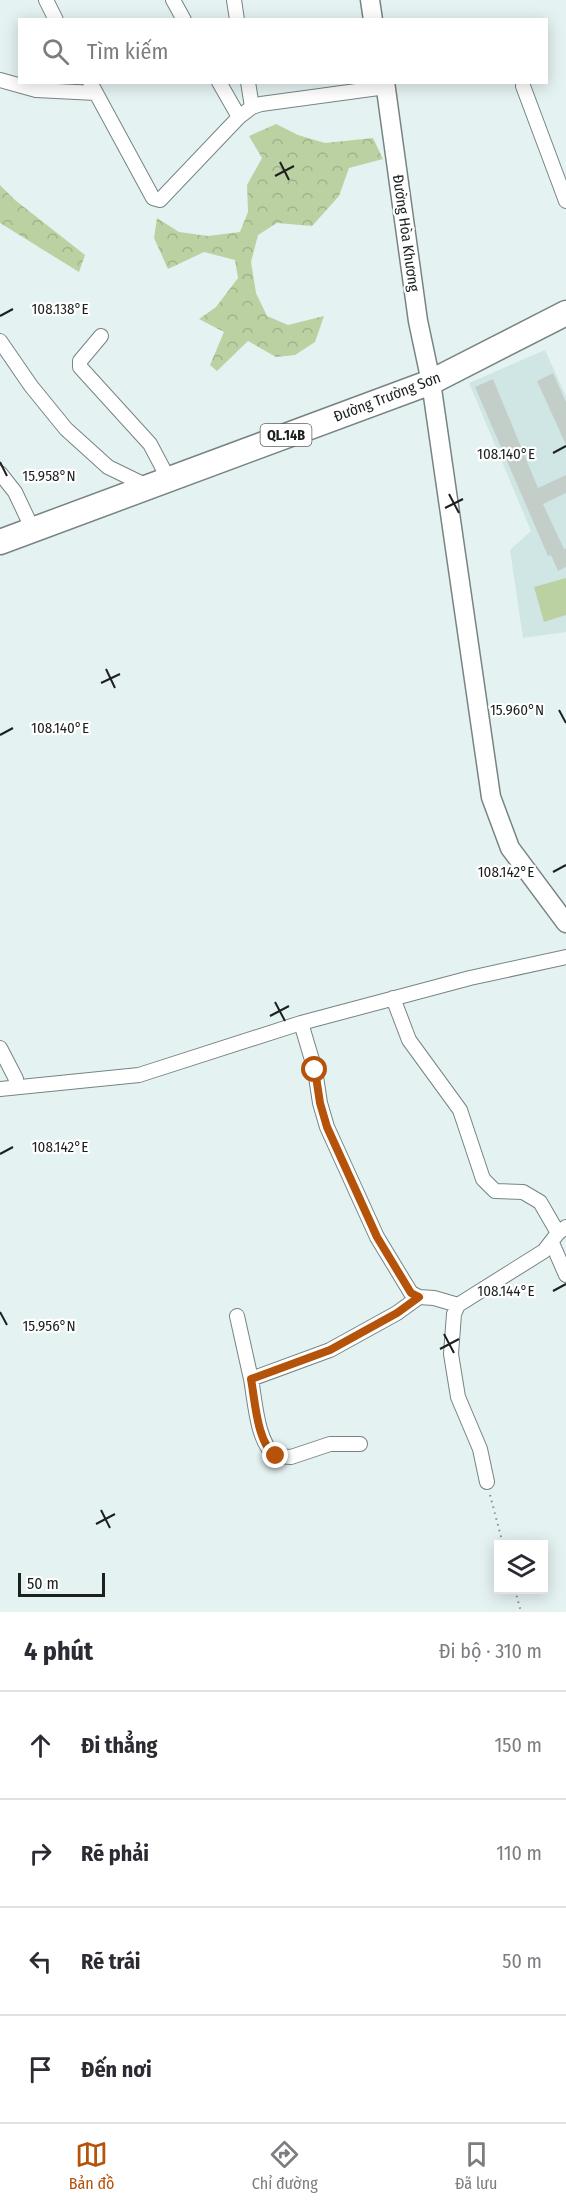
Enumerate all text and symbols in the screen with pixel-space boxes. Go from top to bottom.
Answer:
search box [18,18,548,84]
icon: search [39,35,72,68]
text: Tìm kiếm [87,38,168,65]
street label: Đường Hòa Khương [389,173,423,293]
text: 108.138°E [31,300,89,318]
street label: Đường Trường Sơn [331,368,443,426]
road number: QL.14B [260,424,312,446]
text: 108.140°E [477,445,535,463]
text: 15.958°N [22,467,76,485]
text: 15.960°N [490,701,544,719]
text: 108.140°E [31,719,89,737]
text: 108.142°E [478,863,534,881]
route start [301,1056,327,1082]
text: 108.142°E [32,1138,88,1156]
text: 108.144°E [477,1282,535,1300]
text: 15.956°N [22,1317,76,1335]
route end [262,1442,288,1468]
map controls [494,1540,548,1594]
button: layers [494,1540,548,1594]
scale bar [18,1570,105,1598]
text: 50 m [27,1574,59,1593]
text: 4 phút [24,1636,93,1667]
text: Đi bộ · 310 m [439,1639,542,1663]
icon: ahead [24,1729,57,1762]
text: Đi thẳng [81,1732,157,1759]
text: 150 m [495,1733,542,1757]
icon: right [24,1837,57,1870]
text: Rẽ phải [81,1840,149,1867]
text: 110 m [496,1841,542,1865]
icon: left [24,1945,57,1978]
text: Rẽ trái [81,1948,141,1975]
text: 50 m [502,1949,542,1973]
icon: arrive [24,2053,57,2086]
text: Đến nơi [81,2056,152,2083]
tab: Bản đồ [69,2138,114,2193]
tab: Chỉ đường [252,2138,318,2193]
tab: Đã lưu [455,2138,497,2193]

